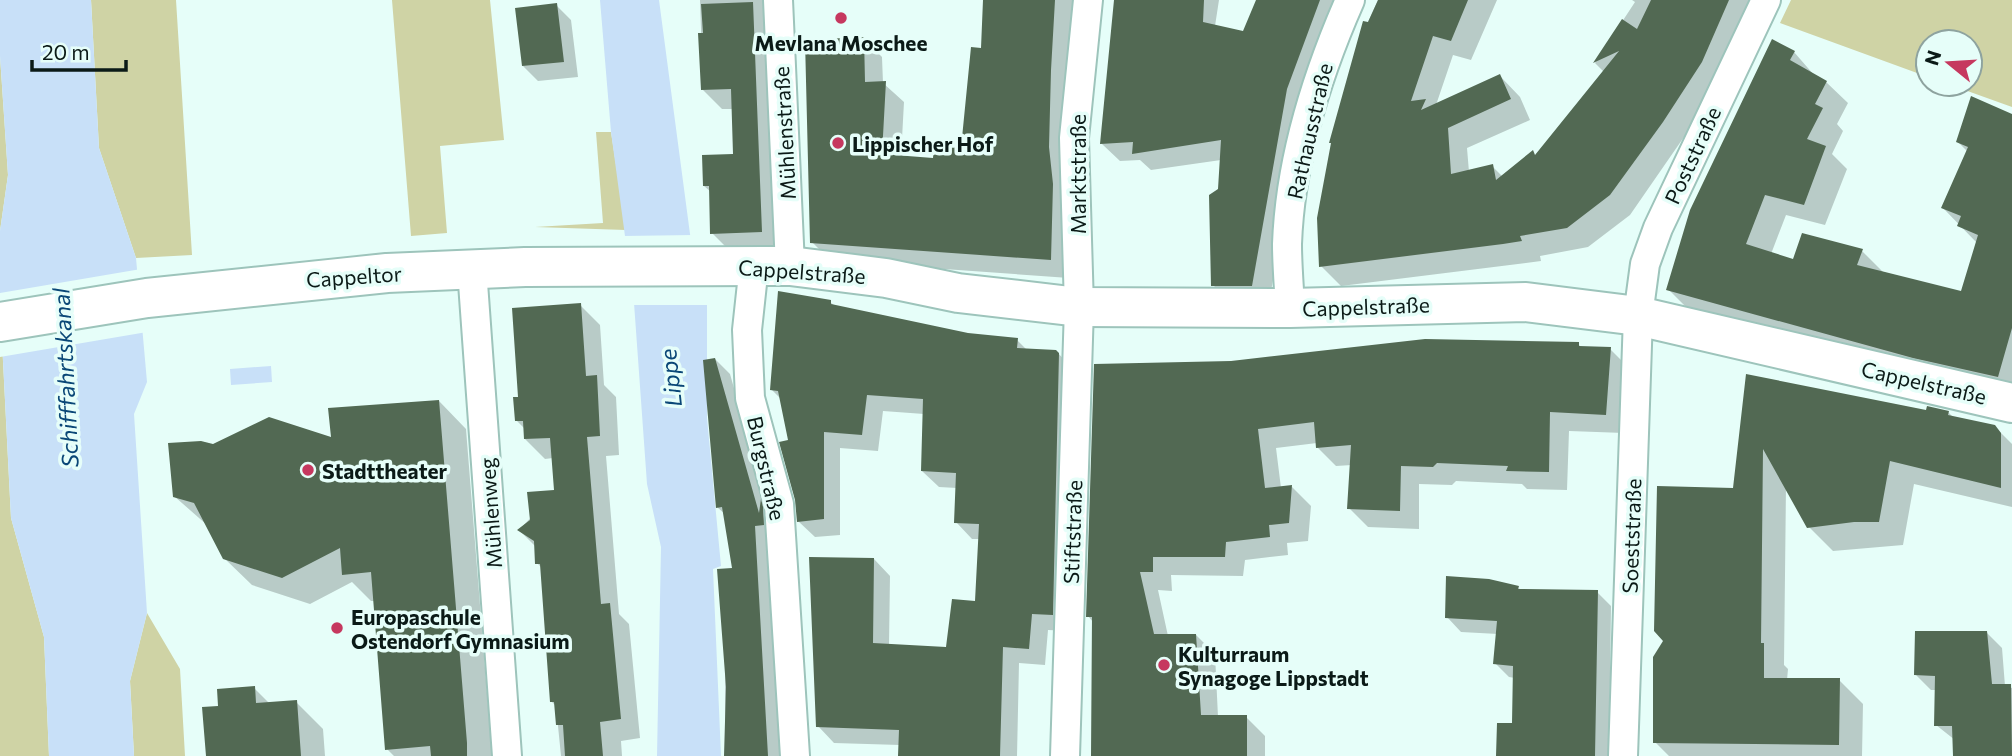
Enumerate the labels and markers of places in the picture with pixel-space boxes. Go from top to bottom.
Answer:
marker: Mevlana Moschee [833,10,849,26]
place label: Mevlana Moschee [755,30,927,55]
place label: Lippischer Hof [852,131,994,156]
marker: Lippischer Hof [830,135,846,151]
place label: Stadttheater [322,458,447,483]
marker: Stadttheater [300,462,316,478]
place label: Europaschule Ostendorf Gymnasium [351,604,570,653]
marker: Europaschule Ostendorf Gymnasium [329,620,345,636]
place label: Kulturraum Synagoge Lippstadt [1178,641,1369,690]
marker: Kulturraum Synagoge Lippstadt [1156,657,1172,673]

